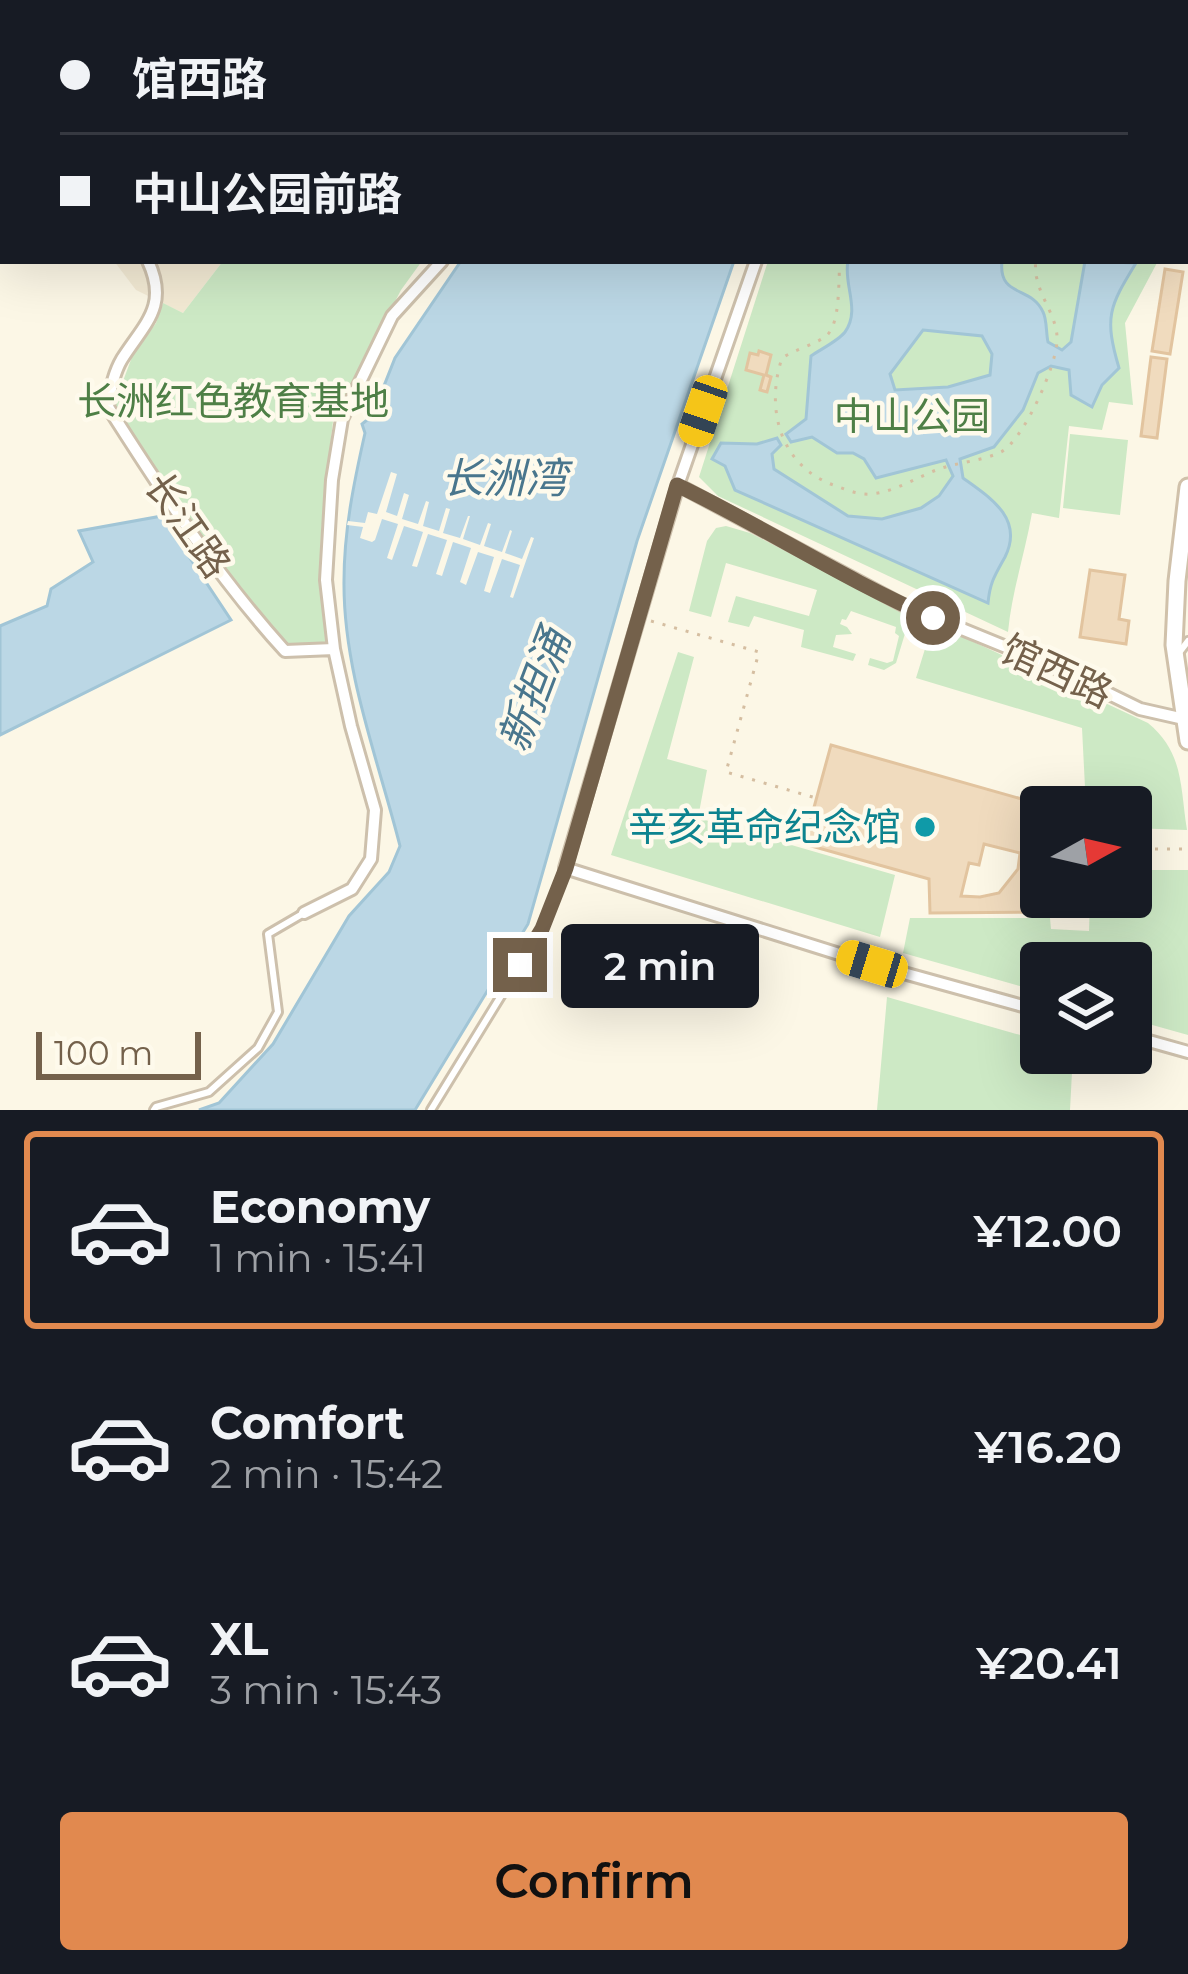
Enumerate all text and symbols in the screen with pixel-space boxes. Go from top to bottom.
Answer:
text: 馆西路 [132,51,267,106]
text: 中山公园前路 [132,166,402,221]
car [674,371,732,451]
park label: 长洲红色教育基地 [77,377,389,425]
park label: 中山公园 [834,392,990,440]
water label: 长洲湾 [441,452,573,504]
street label: 长江路 [135,463,241,587]
route start [906,591,960,645]
water label: 新担涌 [487,618,582,758]
street label: 馆西路 [994,625,1120,717]
north arrow [1020,786,1152,918]
map controls [1020,786,1152,1074]
place label: 辛亥革命纪念馆 [628,803,901,851]
marker: 辛亥革命纪念馆 [912,814,938,840]
callout: 2 min [562,923,760,1007]
car [832,936,912,992]
route end [493,938,547,992]
text: 2 min [604,942,716,990]
button: layers [1020,942,1152,1074]
scale bar [36,1026,201,1079]
text: 100 m [54,1033,153,1073]
icon: car [66,1176,174,1284]
text: Economy [210,1179,430,1234]
text: ¥12.00 [973,1203,1122,1258]
text: 1 min · 15:41 [210,1234,426,1282]
icon: car [66,1392,174,1500]
text: Comfort [210,1395,405,1450]
text: ¥16.20 [974,1419,1122,1474]
text: 2 min · 15:42 [210,1450,443,1498]
icon: car [66,1608,174,1716]
text: XL [210,1611,268,1666]
text: ¥20.41 [976,1635,1122,1690]
text: 3 min · 15:43 [210,1666,442,1714]
button: Confirm [60,1812,1128,1950]

